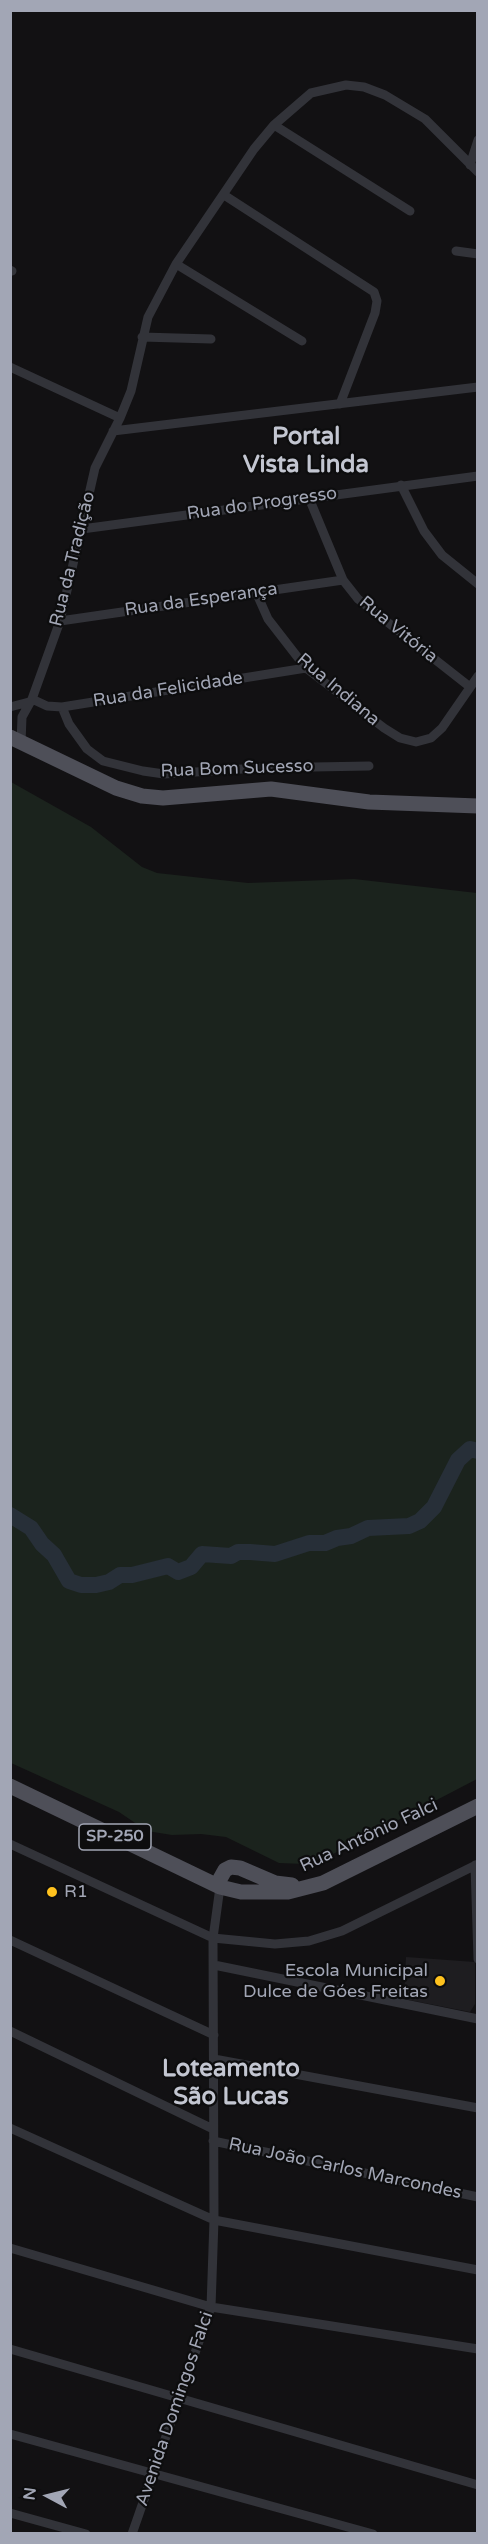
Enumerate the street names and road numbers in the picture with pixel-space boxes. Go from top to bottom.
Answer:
street label: Rua do Progresso [185,483,339,525]
street label: Rua da Tradição [46,489,100,629]
street label: Rua da Esperança [123,579,279,621]
street label: Rua Vitória [354,592,442,668]
street label: Rua Indiana [292,649,384,731]
street label: Rua da Felicidade [92,668,244,712]
street label: Rua Bom Sucesso [160,756,314,782]
street label: Rua Antônio Falci [297,1795,441,1877]
road number: SP-250 [79,1824,151,1850]
street label: Rua João Carlos Marcondes [227,2134,463,2204]
street label: Avenida Domingos Falci [132,2309,218,2509]

